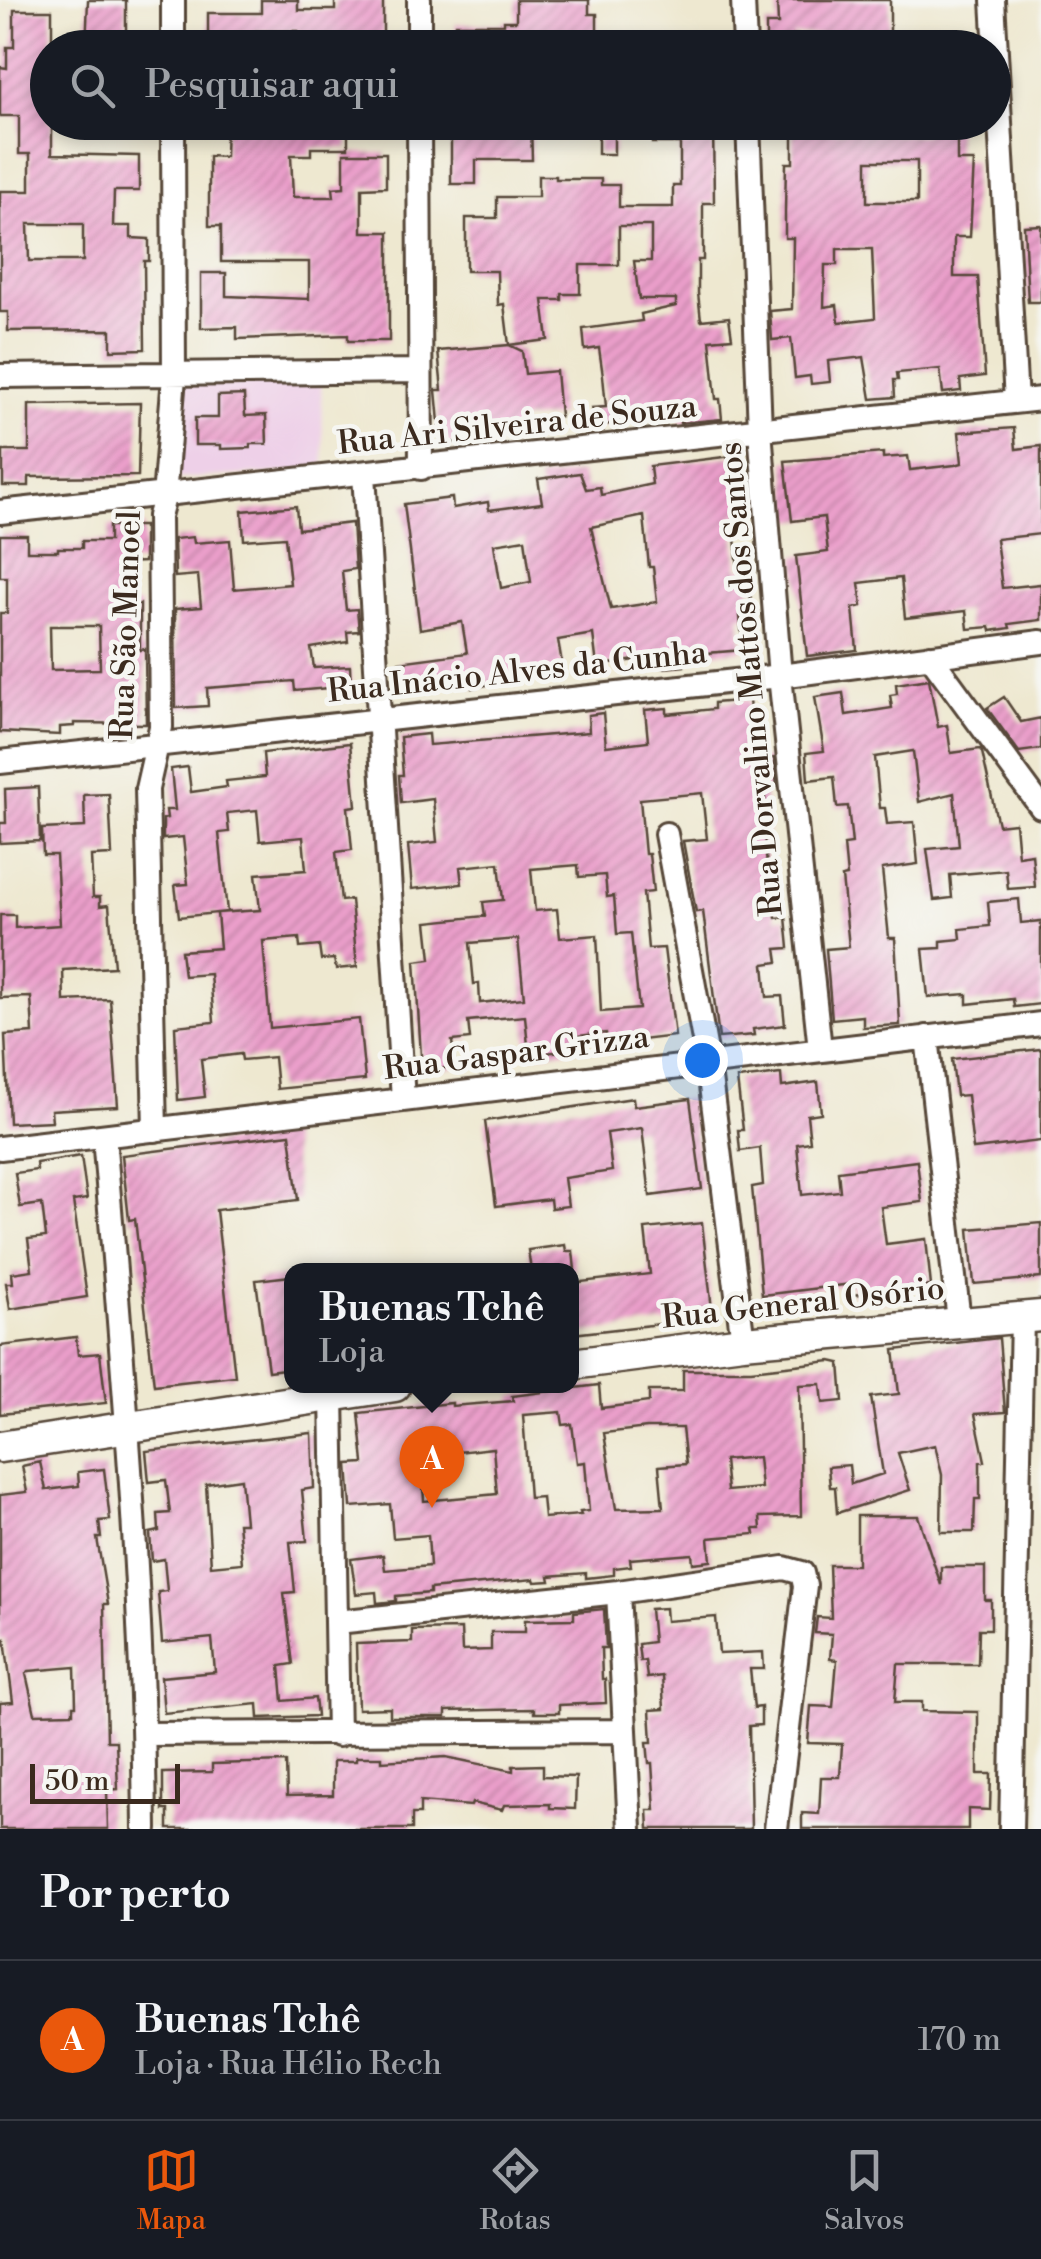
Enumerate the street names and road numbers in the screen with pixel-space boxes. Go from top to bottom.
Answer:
street label: Rua Ari Silveira de Souza [335,386,699,464]
street label: Rua Dorvalino Mattos dos Santos [710,440,792,918]
street label: Rua São Manoel [102,509,150,740]
street label: Rua Inácio Alves da Cunha [325,632,709,712]
street label: Rua Gaspar Grizza [381,1017,652,1089]
street label: Rua General Osório [660,1268,946,1338]

